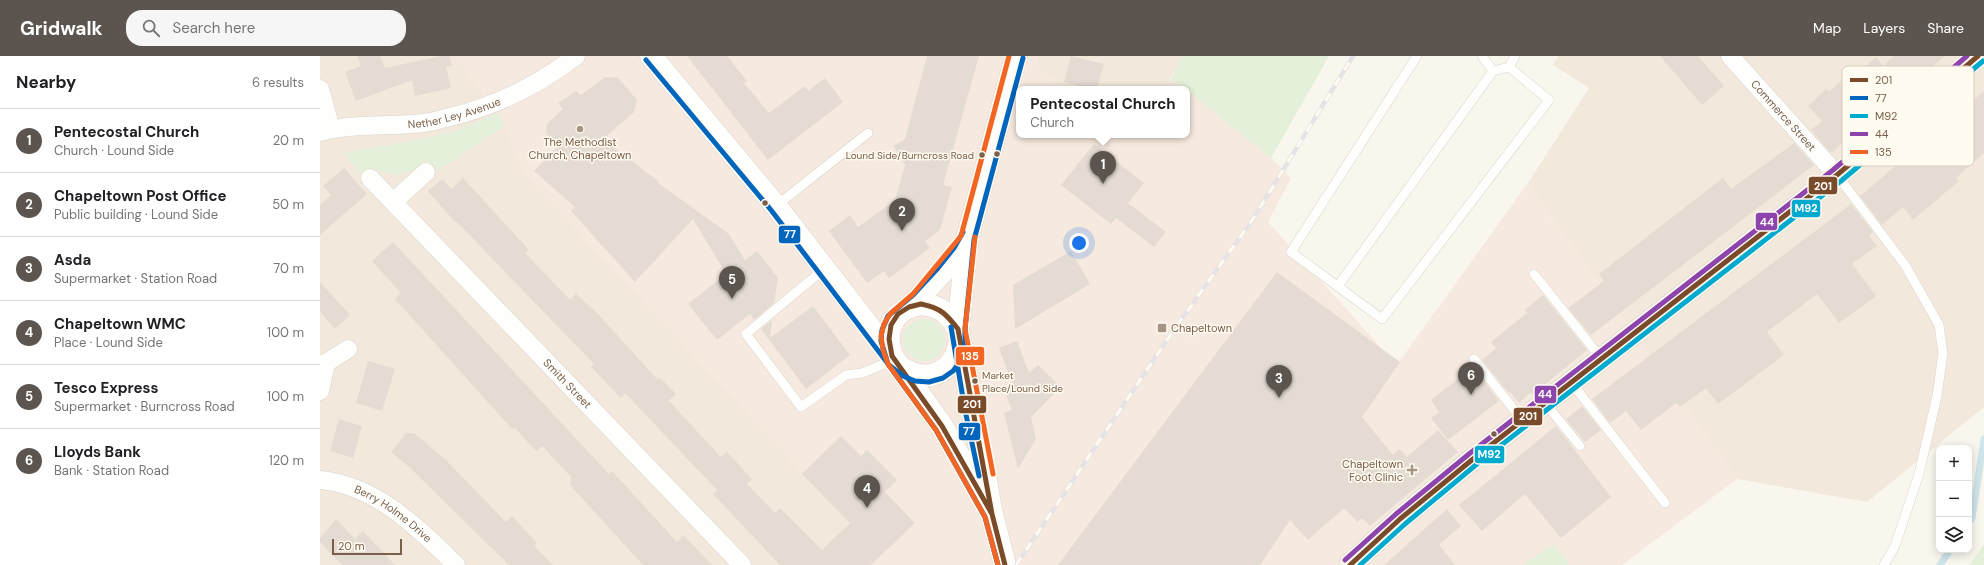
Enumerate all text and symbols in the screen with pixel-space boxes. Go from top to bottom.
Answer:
search box [126,10,406,46]
text: Gridwalk [20,16,102,41]
icon: search [140,17,162,39]
text: Search here [172,18,255,38]
text: Map [1813,19,1841,37]
text: Layers [1863,19,1905,37]
text: Share [1927,19,1964,37]
legend [1842,66,1974,166]
text: Nearby [16,71,76,93]
text: 201 [1875,73,1892,87]
text: 6 results [252,74,304,91]
street label: Commerce Street [1748,77,1819,154]
popup [1016,86,1190,138]
text: 77 [1875,91,1887,105]
street label: Nether Ley Avenue [407,94,503,131]
text: Pentecostal Church [1030,94,1176,114]
text: M92 [1875,109,1897,123]
text: Church [1030,114,1074,131]
text: Pentecostal Church [54,122,199,142]
marker: The Methodist Church, Chapeltown [575,124,585,134]
text: 44 [1875,127,1889,141]
text: 1 [27,132,31,149]
text: 20 m [273,132,304,149]
place label: The Methodist Church, Chapeltown [529,135,631,162]
text: Church · Lound Side [54,142,174,159]
text: 135 [1875,145,1892,159]
place label: Lound Side/Burncross Road [846,149,974,162]
unlabelled marker [992,149,1002,159]
marker: Lound Side/Burncross Road [977,150,987,160]
pin: 1 [1090,151,1116,184]
line badge: 201 [1808,176,1838,195]
text: 201 [1814,179,1832,193]
text: Chapeltown Post Office [54,186,227,206]
text: 2 [25,196,33,213]
text: 50 m [272,196,304,213]
unlabelled marker [760,198,770,208]
pin: 2 [889,198,915,231]
line badge: M92 [1791,199,1821,218]
text: M92 [1794,201,1818,215]
text: Public building · Lound Side [54,206,218,223]
line badge: 44 [1755,212,1778,231]
text: 44 [1760,215,1774,229]
line badge: 77 [778,225,801,244]
text: 77 [784,227,796,241]
your location [1069,233,1089,253]
text: Asda [54,250,91,270]
text: 3 [25,260,33,277]
text: 70 m [273,260,304,277]
pin: 5 [719,266,745,299]
text: Supermarket · Station Road [54,270,217,287]
text: Chapeltown WMC [54,314,186,334]
place label: Chapeltown [1171,321,1232,335]
marker: Chapeltown [1156,322,1168,334]
text: 4 [25,324,33,341]
text: 100 m [267,324,304,341]
text: Place · Lound Side [54,334,163,351]
line badge: 135 [955,346,985,366]
text: 135 [961,349,979,363]
street label: Smith Street [540,356,595,411]
pin: 6 [1458,362,1484,395]
pin: 3 [1266,365,1292,398]
place label: Market Place/Lound Side [982,369,1063,395]
marker: Market Place/Lound Side [970,376,980,386]
text: Tesco Express [54,378,159,398]
line badge: 44 [1534,385,1557,404]
text: 44 [1538,387,1552,401]
text: 5 [25,388,33,405]
text: 100 m [267,388,304,405]
line badge: 201 [957,395,987,414]
text: 201 [963,397,981,411]
text: Supermarket · Burncross Road [54,398,235,415]
line badge: 201 [1513,407,1543,426]
text: 201 [1519,409,1537,423]
line badge: 77 [958,422,981,441]
text: 77 [963,424,975,438]
unlabelled marker [1489,429,1499,439]
text: Lloyds Bank [54,442,141,462]
line badge: M92 [1474,445,1505,464]
map controls [1936,445,1972,553]
button: + [1936,445,1972,481]
text: M92 [1477,447,1501,461]
text: 6 [25,452,33,469]
text: 120 m [269,452,304,469]
place label: Chapeltown Foot Clinic [1342,457,1403,484]
text: Bank · Station Road [54,462,169,479]
marker: Chapeltown Foot Clinic [1406,464,1418,476]
pin: 4 [854,475,880,508]
button: − [1936,481,1972,517]
street label: Berry Holme Drive [352,482,435,545]
button: layers [1936,517,1972,553]
scale bar [332,537,402,556]
text: 20 m [338,539,364,553]

